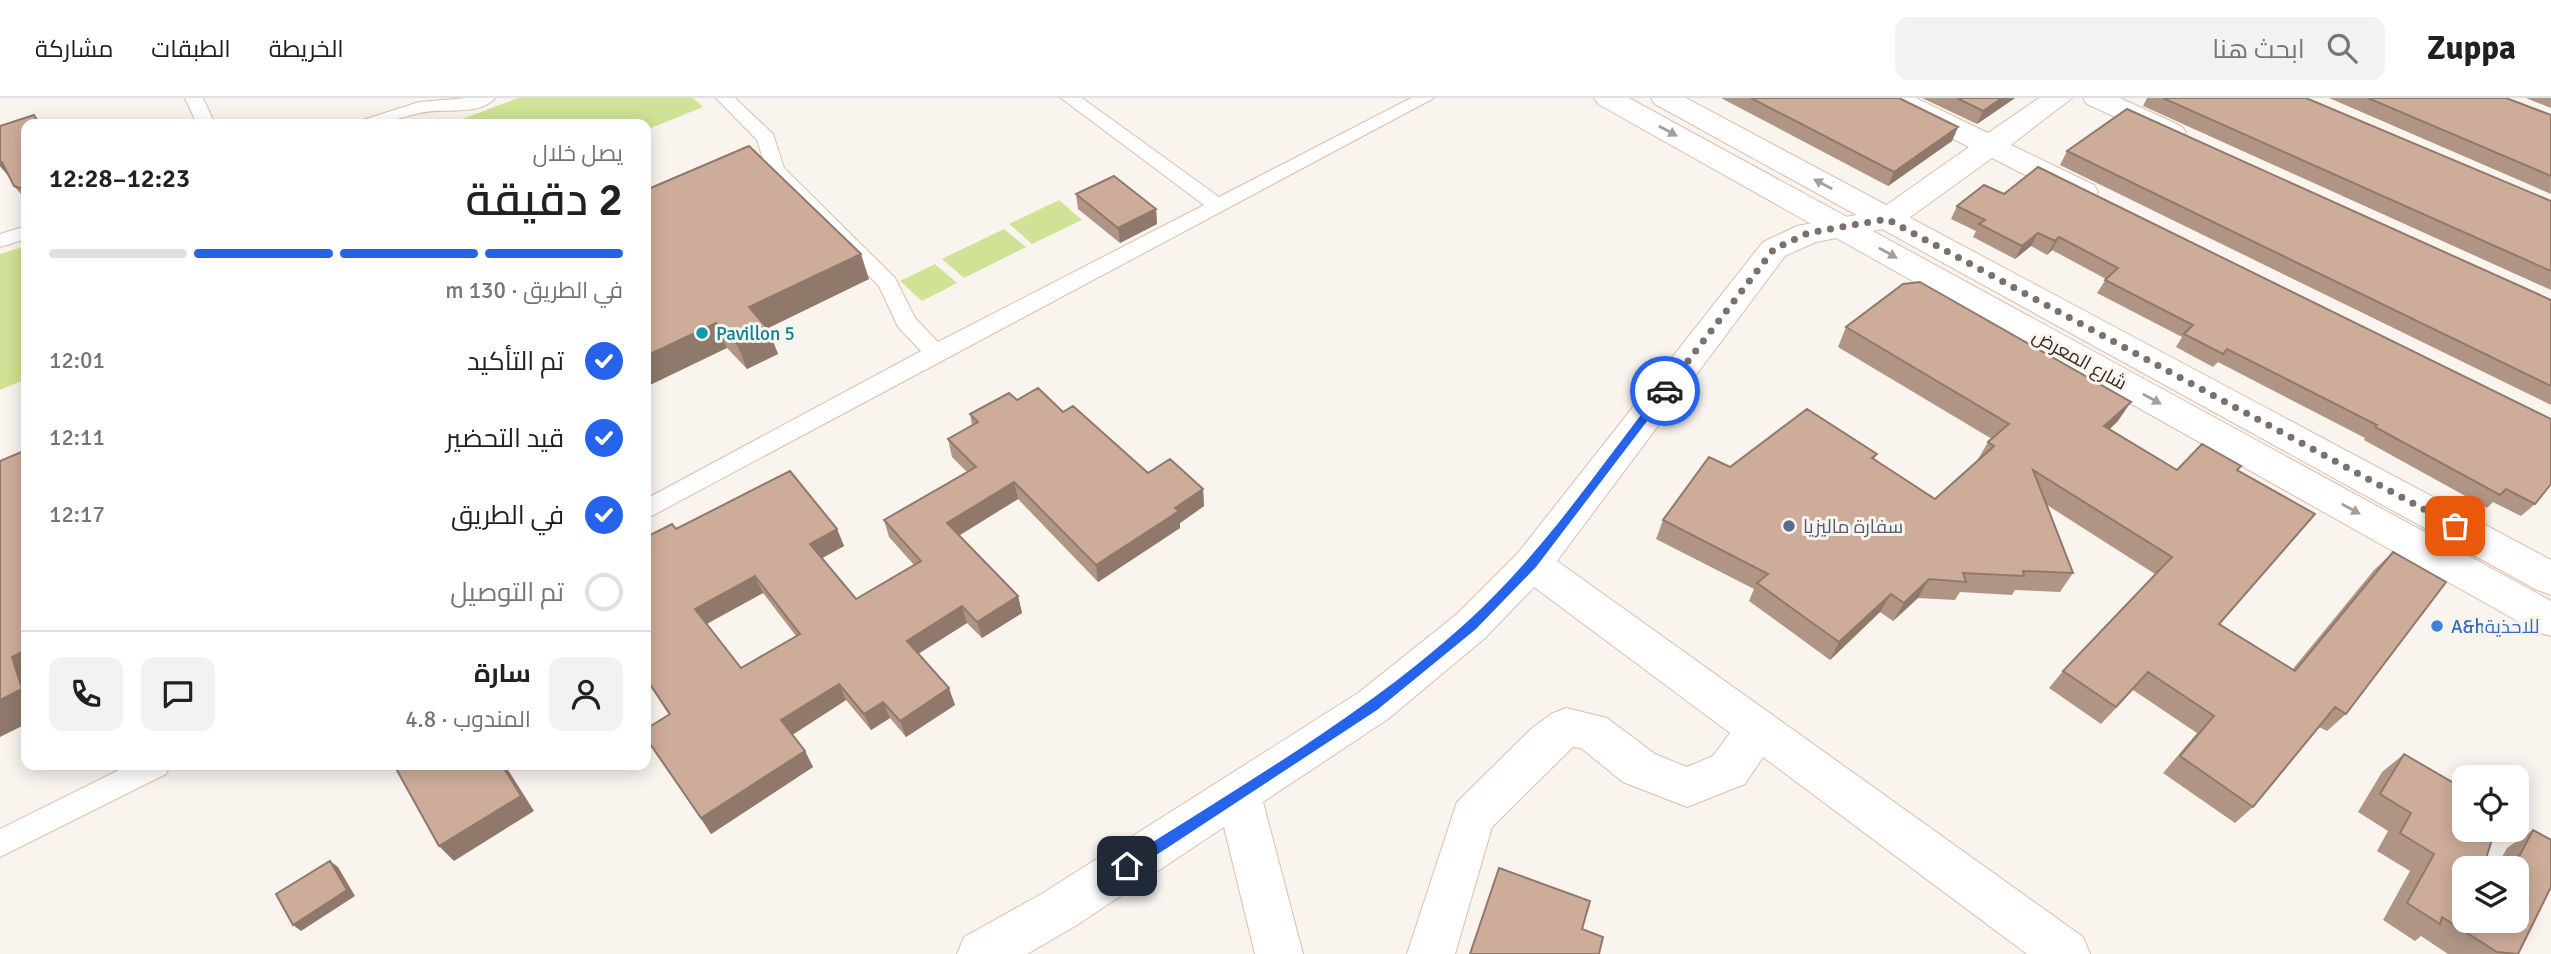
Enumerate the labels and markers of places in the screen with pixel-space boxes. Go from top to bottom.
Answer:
place label: Pavillon 5 [716,322,795,346]
marker: Pavillon 5 [694,325,710,341]
pin [2425,496,2485,556]
place label: سفارة ماليزيا [1803,515,1903,539]
marker: سفارة ماليزيا [1781,518,1797,534]
place label: A&hللاحذية [2451,615,2540,639]
marker: A&hللاحذية [2429,618,2445,634]
pin [1097,836,1157,896]

